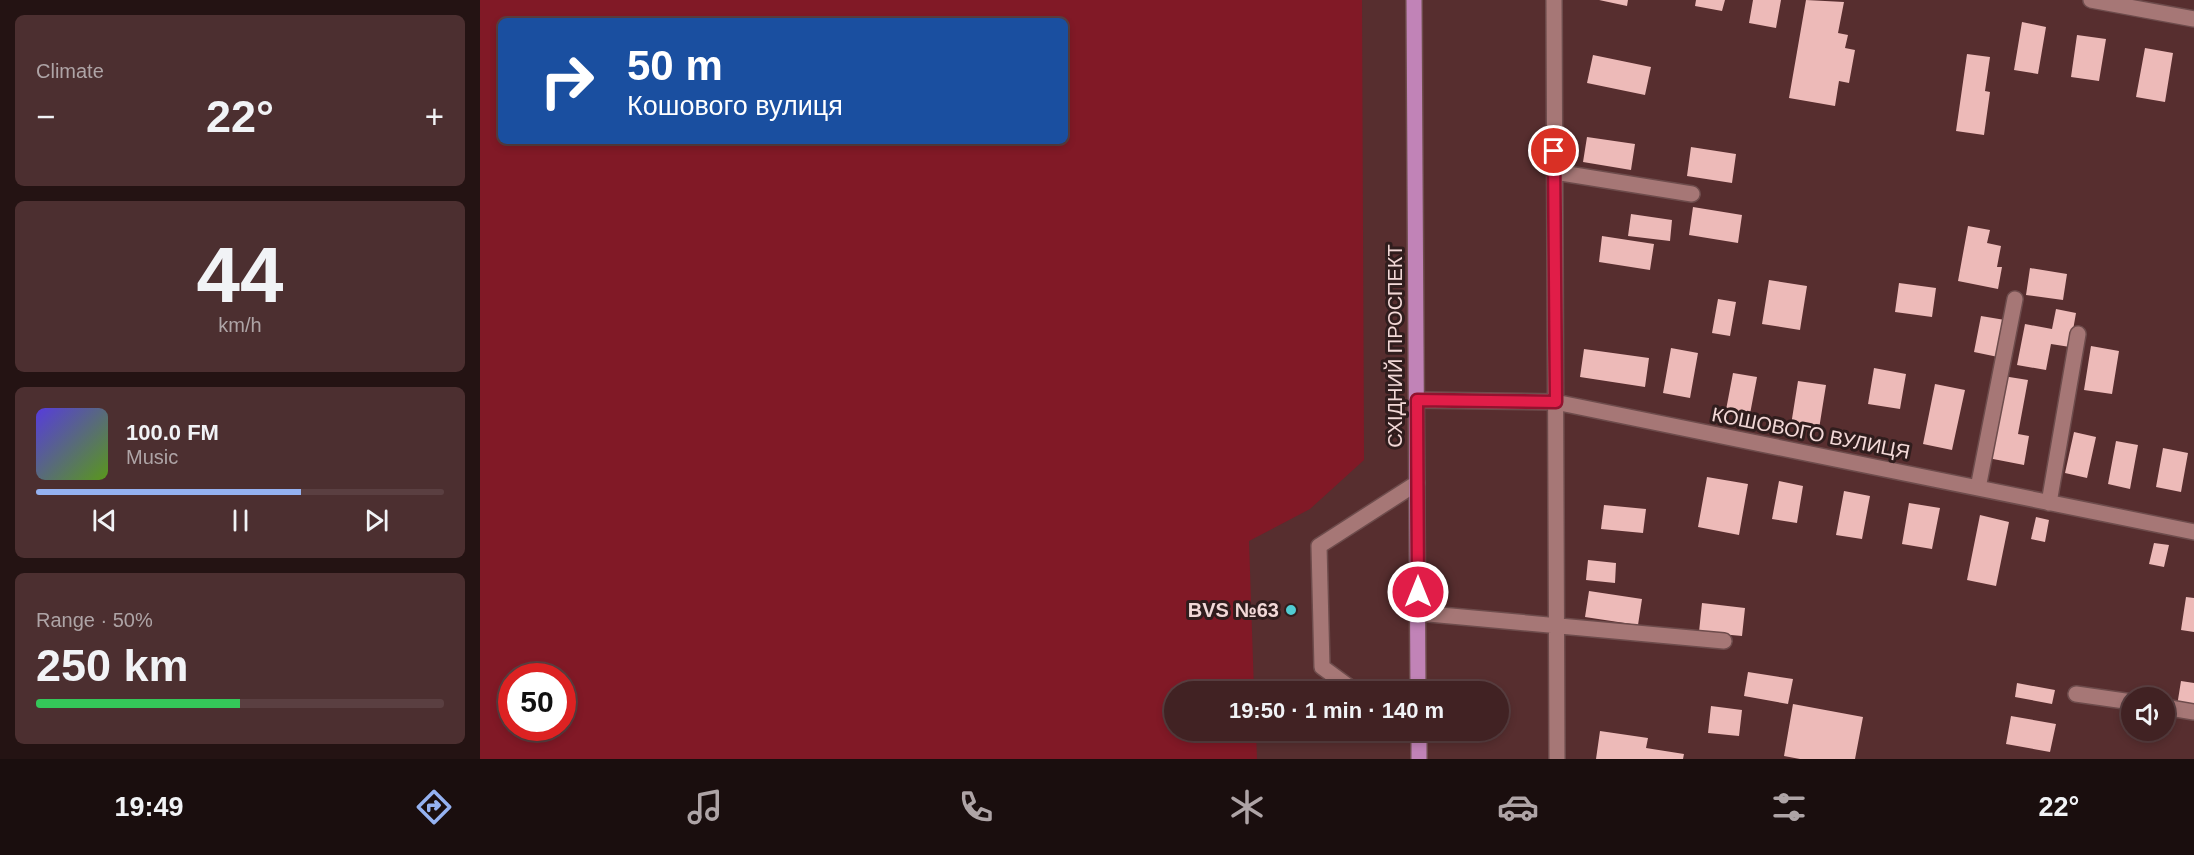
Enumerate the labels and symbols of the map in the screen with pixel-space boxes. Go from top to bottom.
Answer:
pin [1528,125,1579,176]
street label: СХІДНИЙ ПРОСПЕКТ [1383,244,1406,448]
street label: КОШОВОГО ВУЛИЦЯ [1710,403,1912,463]
position arrow [1386,560,1450,624]
place label: BVS №63 [1188,599,1279,621]
marker: BVS №63 [1284,603,1298,617]
speed limit sign: 50 [498,663,576,741]

